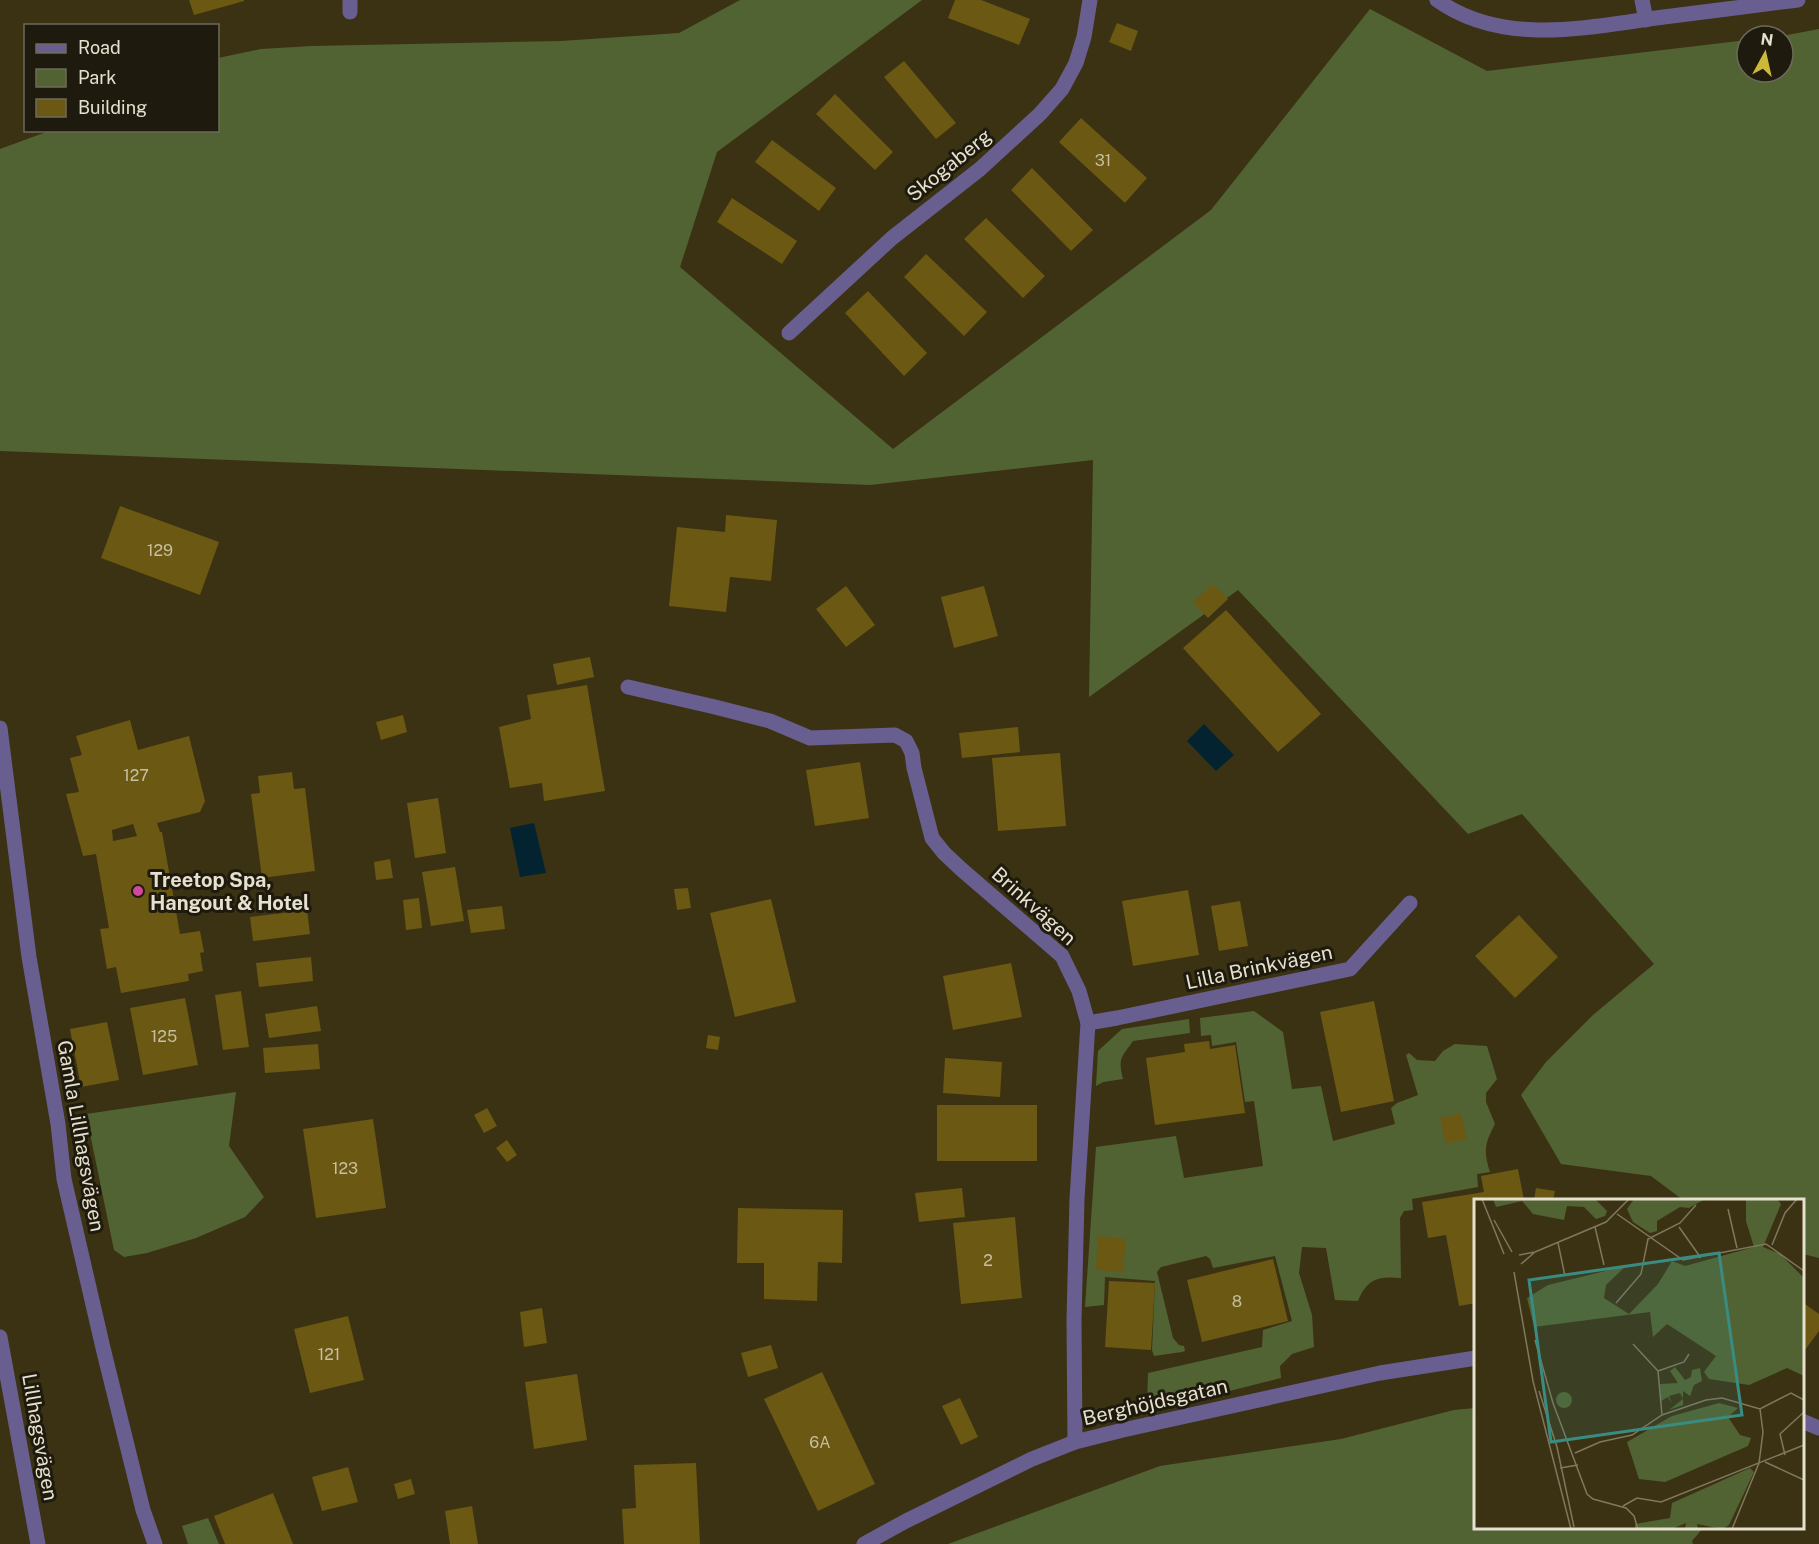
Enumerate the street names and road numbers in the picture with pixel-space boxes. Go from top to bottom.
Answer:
street label: Skogaberg [902,124,996,206]
street label: Brinkvägen [987,862,1081,950]
street label: Lilla Brinkvägen [1183,940,1335,994]
street label: Gamla Lillhagsvägen [52,1038,110,1234]
street label: Lillhagsvägen [17,1371,63,1503]
street label: Berghöjdsgatan [1080,1374,1230,1430]

